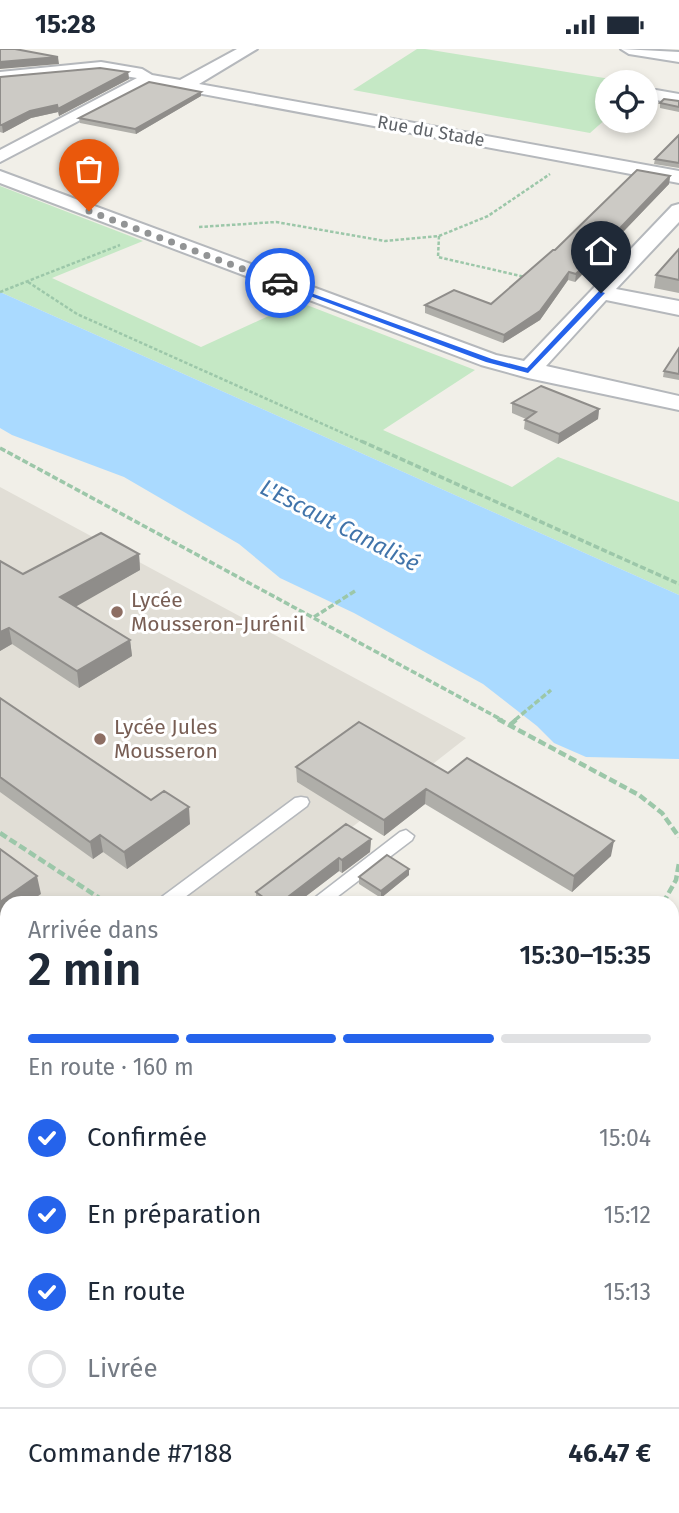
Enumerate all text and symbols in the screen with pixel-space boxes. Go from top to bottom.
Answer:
text: 15:28 [35,9,96,40]
map controls [595,70,658,133]
button: locate [595,70,658,133]
street label: Rue du Stade [376,111,486,151]
pin [59,139,119,211]
icon: bag [70,150,108,188]
pin [571,221,631,293]
icon: home [582,232,620,270]
courier [245,248,315,318]
icon: car [261,264,299,302]
water label: L'Escaut Canalisé [256,473,424,577]
place label: Lycée Mousseron-Jurénil [131,587,305,637]
marker: Lycée Mousseron-Jurénil [109,604,125,620]
place label: Lycée Jules Mousseron [114,714,218,764]
marker: Lycée Jules Mousseron [92,731,108,747]
text: Arrivée dans [28,916,158,944]
text: 15:30–15:35 [519,940,651,971]
text: 2 min [28,942,141,997]
text: En route · 160 m [28,1053,194,1081]
icon: check [28,1119,66,1157]
text: Confirmée [87,1122,207,1153]
text: 15:04 [599,1124,651,1152]
icon: check [28,1196,66,1234]
text: En préparation [87,1199,261,1230]
text: 15:12 [604,1201,651,1229]
icon: check [28,1273,66,1311]
text: En route [87,1276,186,1307]
text: 15:13 [603,1278,651,1306]
text: Livrée [87,1353,158,1384]
text: Commande #7188 [28,1438,232,1469]
text: 46.47 € [568,1438,651,1469]

